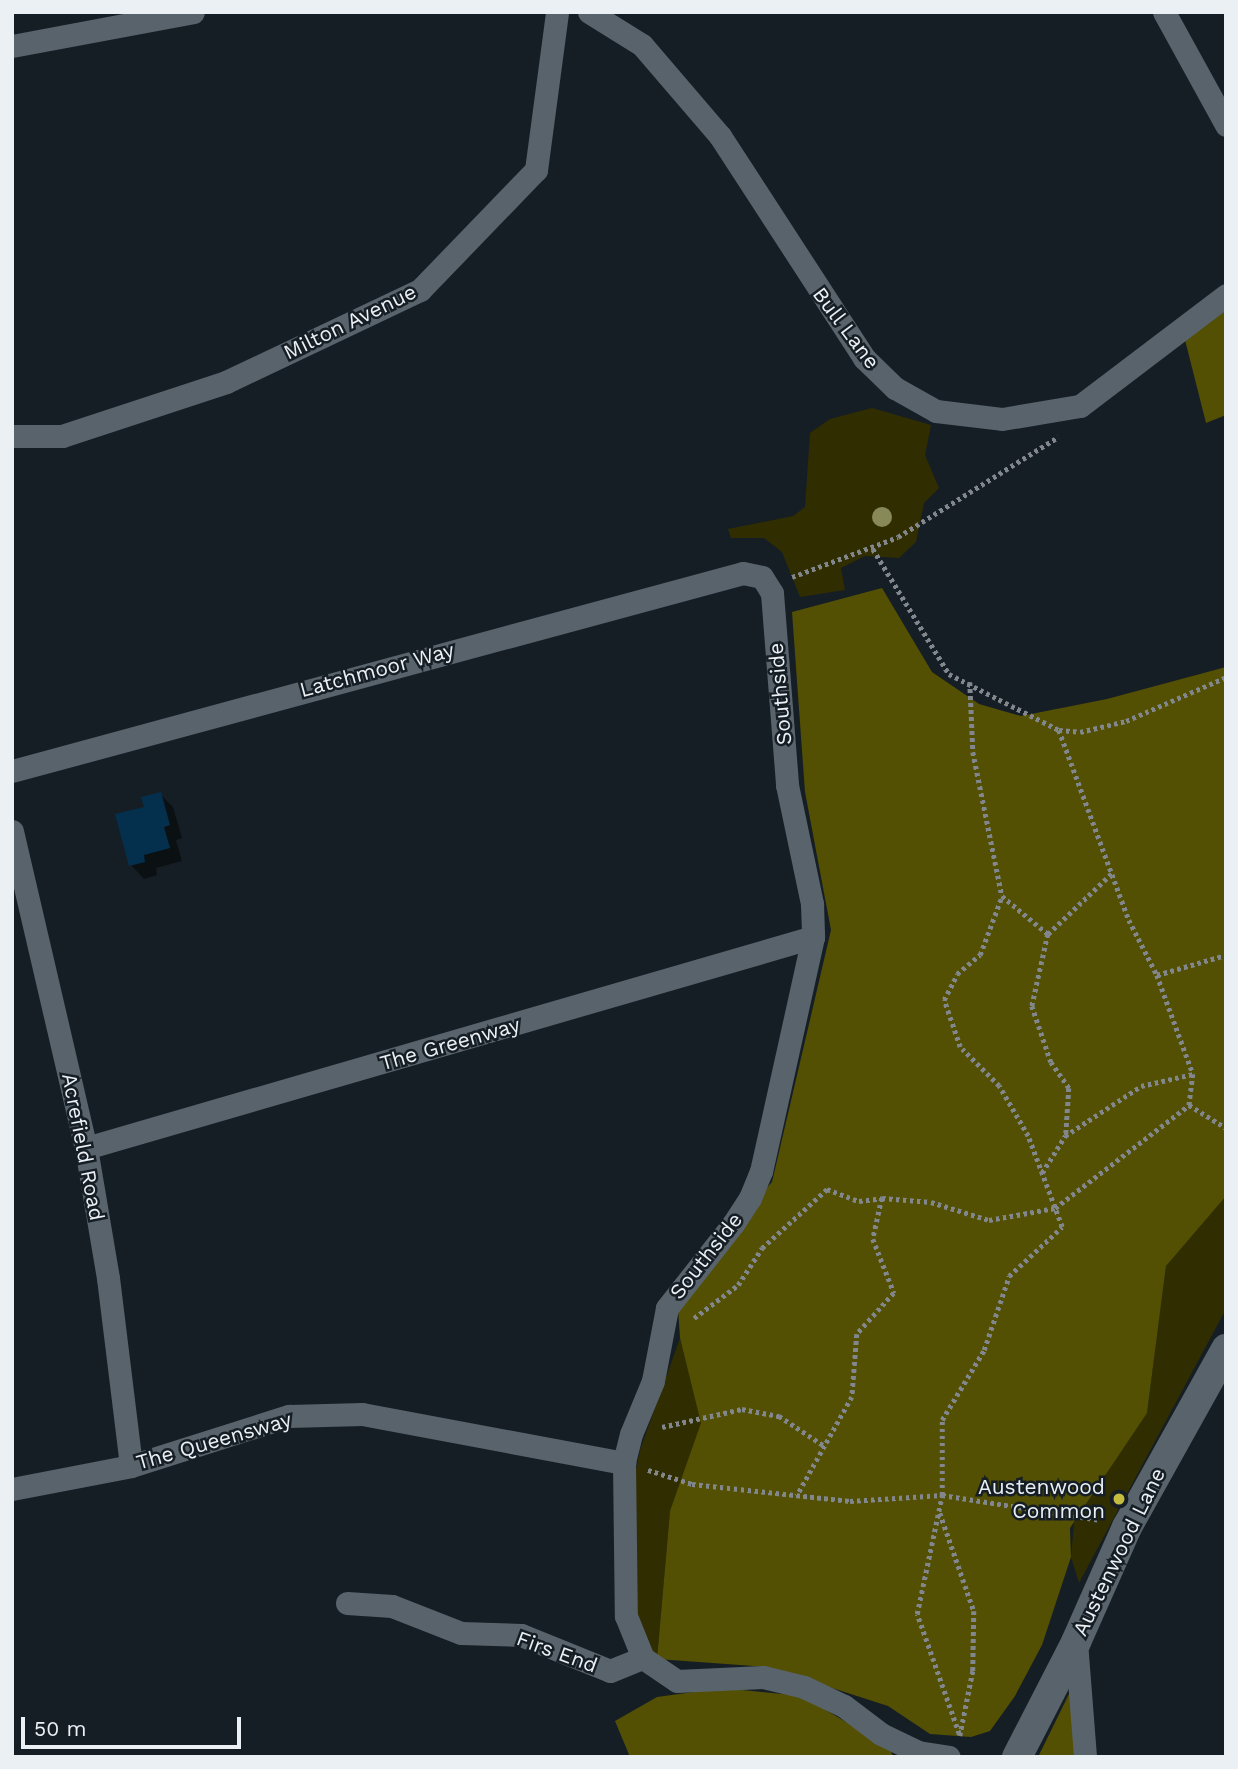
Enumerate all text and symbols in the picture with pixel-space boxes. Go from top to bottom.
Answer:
street label: Milton Avenue [279,279,421,365]
street label: Bull Lane [807,282,885,374]
street label: Latchmoor Way [296,637,458,703]
street label: Southside [763,642,797,746]
street label: The Greenway [377,1012,523,1076]
street label: Acrefield Road [56,1071,110,1223]
street label: Southside [664,1208,748,1304]
street label: The Queensway [133,1407,295,1475]
street label: Austenwood Lane [1067,1464,1171,1640]
place label: Austenwood Common [978,1474,1105,1524]
marker: Austenwood Common [1111,1491,1127,1507]
street label: Firs End [513,1626,601,1678]
scale bar [24,1702,245,1746]
text: 50 m [34,1716,86,1741]

